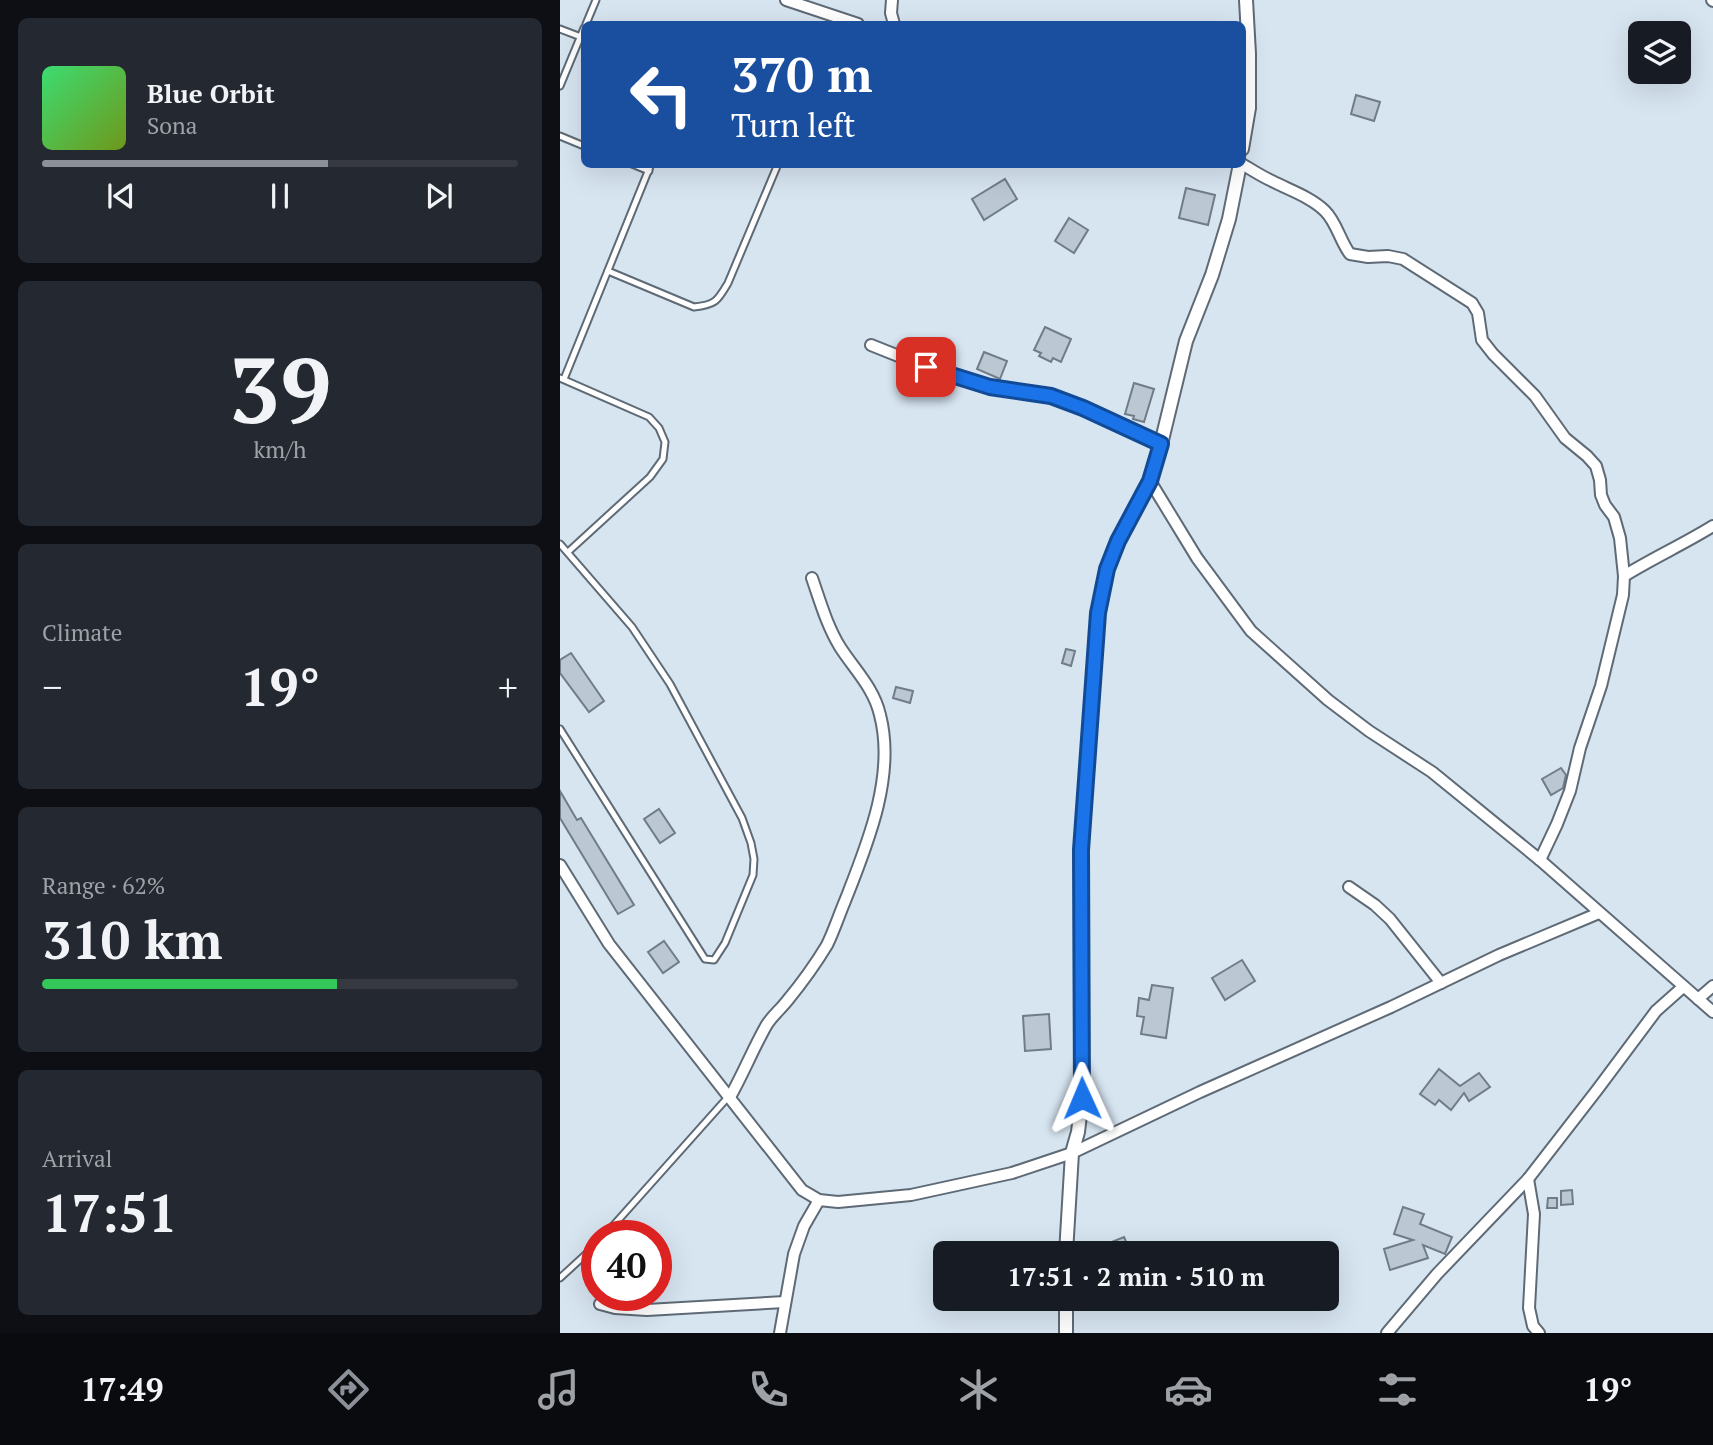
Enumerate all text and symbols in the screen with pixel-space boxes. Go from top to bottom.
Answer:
map controls [1628,21,1691,84]
button: layers [1628,21,1691,84]
text: 370 m [731,41,873,106]
icon: left [616,49,707,140]
text: Blue Orbit [147,76,275,110]
text: Turn left [731,104,855,146]
text: Sona [147,110,197,141]
icon: previous [102,177,140,215]
icon: pause [261,177,299,215]
icon: next [420,177,458,215]
text: 39 [229,328,331,449]
pin [896,337,956,397]
icon: arrive [907,348,945,386]
text: km/h [253,434,307,465]
text: Climate [42,617,122,648]
text: 19° [240,652,320,721]
text: − [42,662,62,712]
text: + [498,662,518,712]
text: Range · 62% [42,870,165,901]
text: 310 km [42,905,223,974]
position arrow [1045,1061,1119,1135]
text: Arrival [42,1143,113,1174]
text: 17:51 [42,1178,177,1247]
speed limit sign: 40 [581,1220,672,1311]
text: 17:51 · 2 min · 510 m [1007,1259,1265,1293]
icon: directions [324,1365,373,1414]
icon: music [534,1365,583,1414]
icon: phone [744,1365,793,1414]
icon: climate [954,1365,1003,1414]
icon: car [1164,1365,1213,1414]
icon: filters [1373,1365,1422,1414]
text: 17:49 [80,1368,164,1410]
text: 19° [1583,1368,1633,1410]

